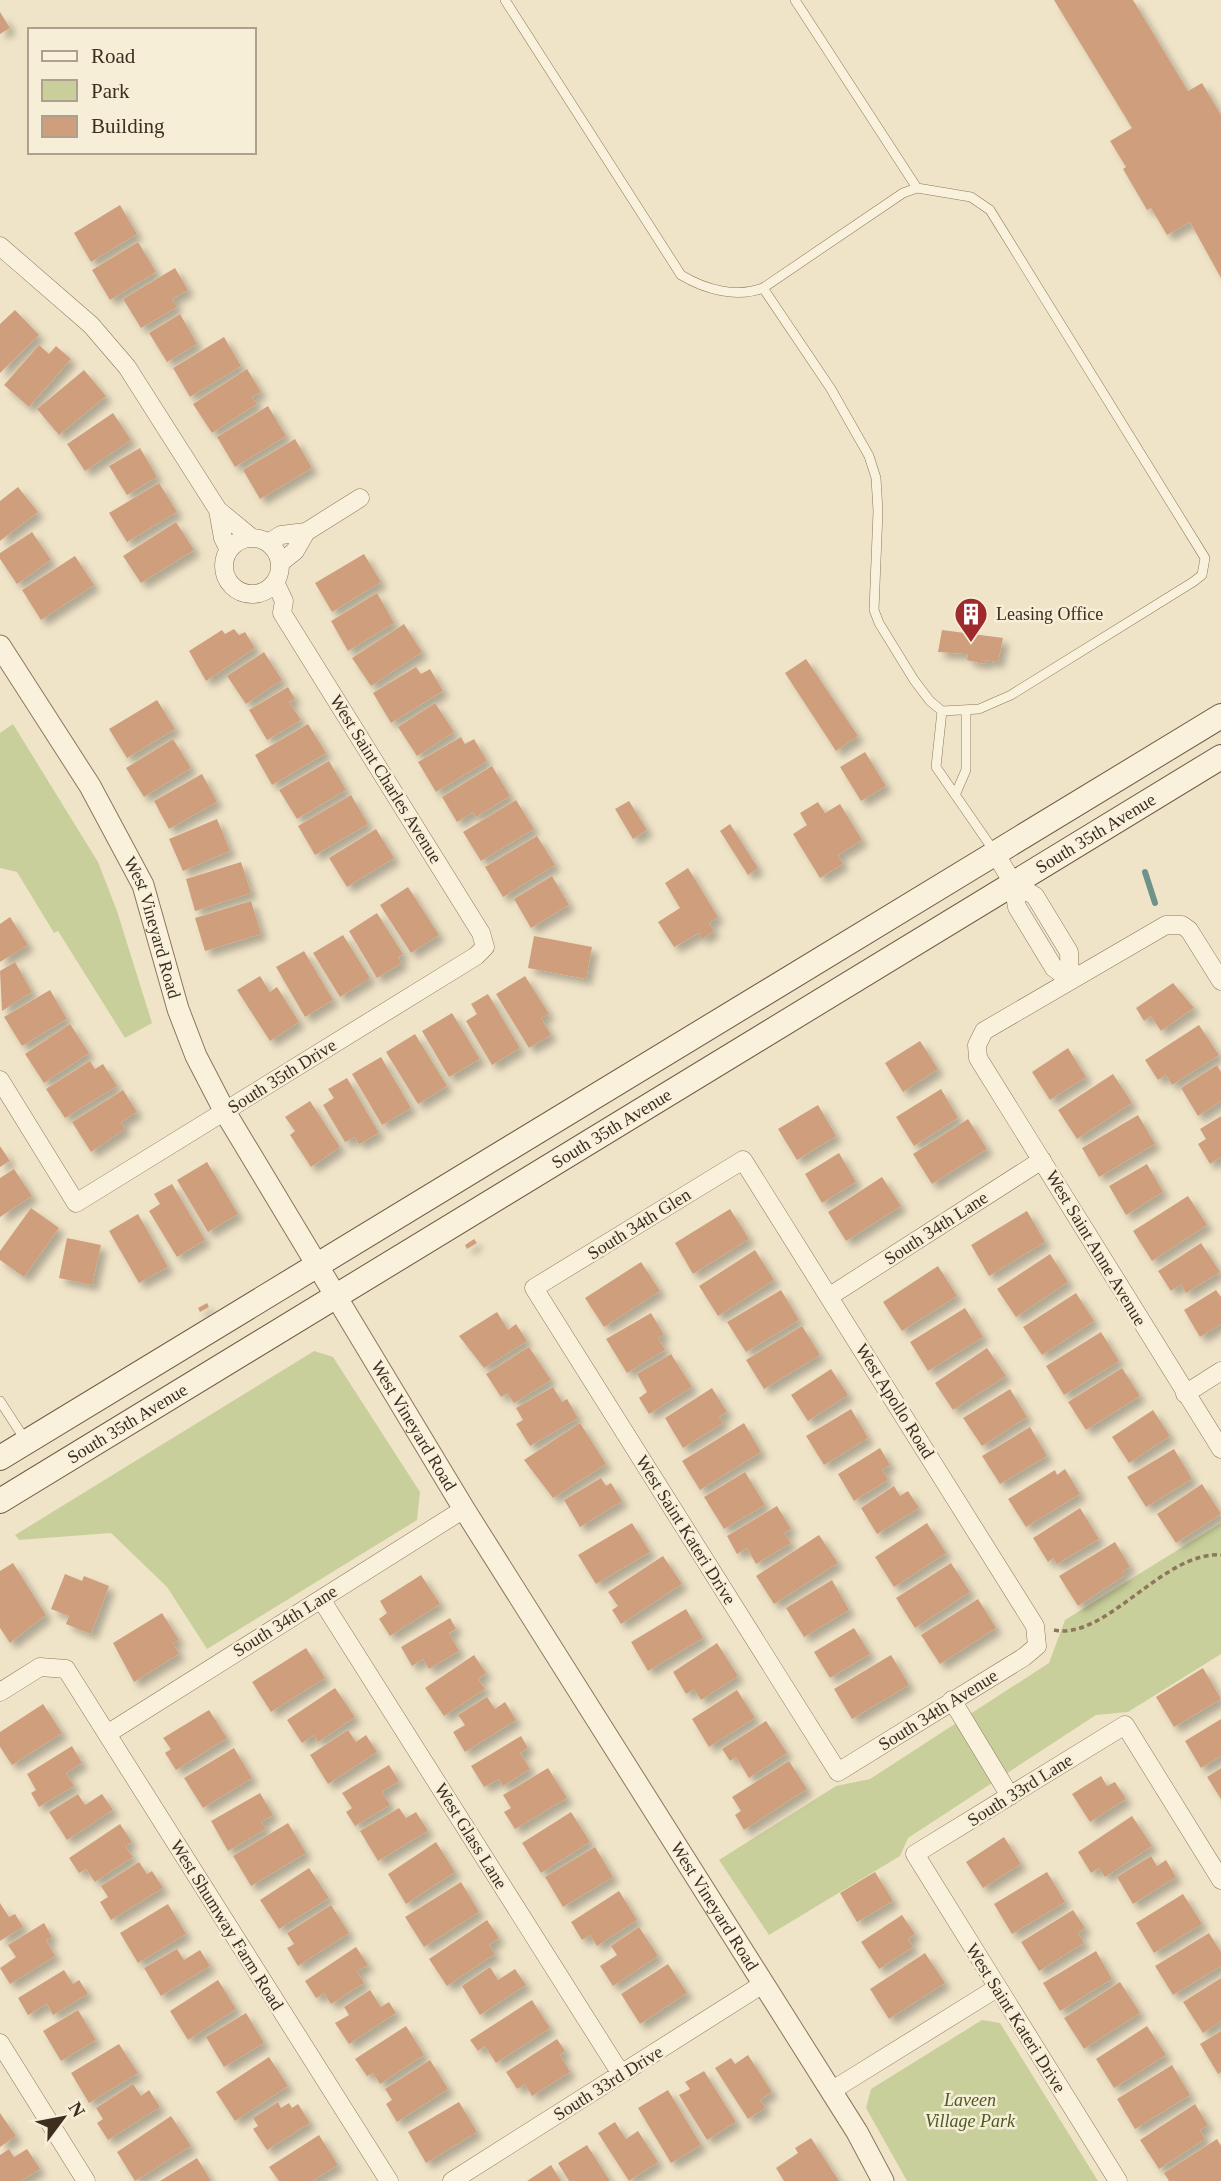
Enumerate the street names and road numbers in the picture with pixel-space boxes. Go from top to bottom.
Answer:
street label: West Saint Charles Avenue [326,691,446,867]
street label: South 35th Avenue [1032,789,1159,878]
street label: West Vineyard Road [120,853,185,1001]
street label: South 35th Drive [224,1035,340,1117]
street label: South 35th Avenue [548,1084,675,1173]
street label: West Saint Anne Avenue [1042,1167,1150,1329]
street label: South 34th Glen [584,1184,694,1264]
street label: South 34th Lane [881,1187,991,1269]
street label: West Apollo Road [852,1340,938,1462]
street label: West Vineyard Road [367,1357,461,1494]
street label: South 35th Avenue [64,1379,191,1468]
street label: West Saint Kateri Drive [632,1452,740,1608]
street label: South 34th Lane [229,1581,341,1661]
street label: South 34th Avenue [875,1665,1001,1755]
street label: South 33rd Lane [964,1750,1076,1830]
street label: West Glass Lane [431,1780,511,1892]
street label: West Shumway Farm Road [166,1836,288,2014]
street label: West Vineyard Road [667,1838,763,1974]
street label: West Saint Kateri Drive [962,1940,1070,2096]
street label: South 33rd Drive [550,2041,666,2125]

